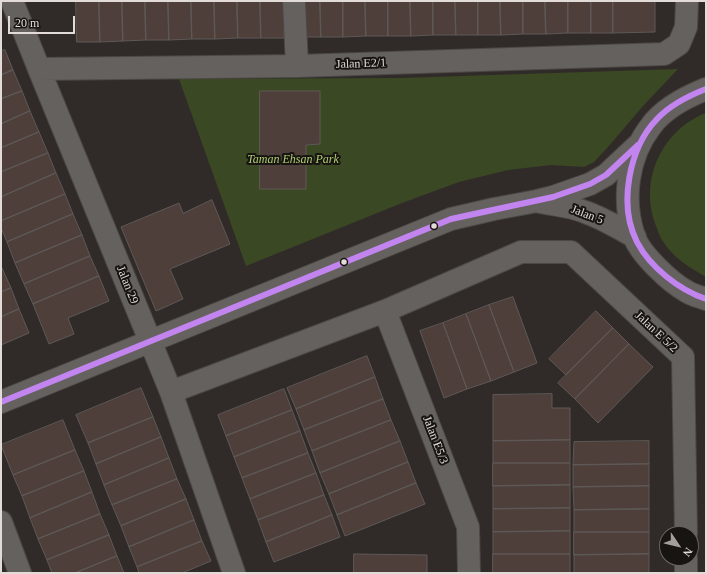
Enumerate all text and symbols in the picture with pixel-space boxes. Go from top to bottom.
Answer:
scale bar [10,8,77,34]
text: 20 m [15,16,39,30]
street label: Jalan E2/1 [332,56,390,72]
park label: Taman Ehsan Park [242,153,344,167]
street label: Jalan 5 [566,201,608,229]
unlabelled marker [429,221,439,231]
unlabelled marker [339,257,349,267]
street label: Jalan 29 [112,261,142,309]
street label: Jalan E 5/2 [629,306,683,358]
street label: Jalan E5/3 [418,410,452,470]
north arrow [659,526,699,566]
text: N [681,546,695,559]

